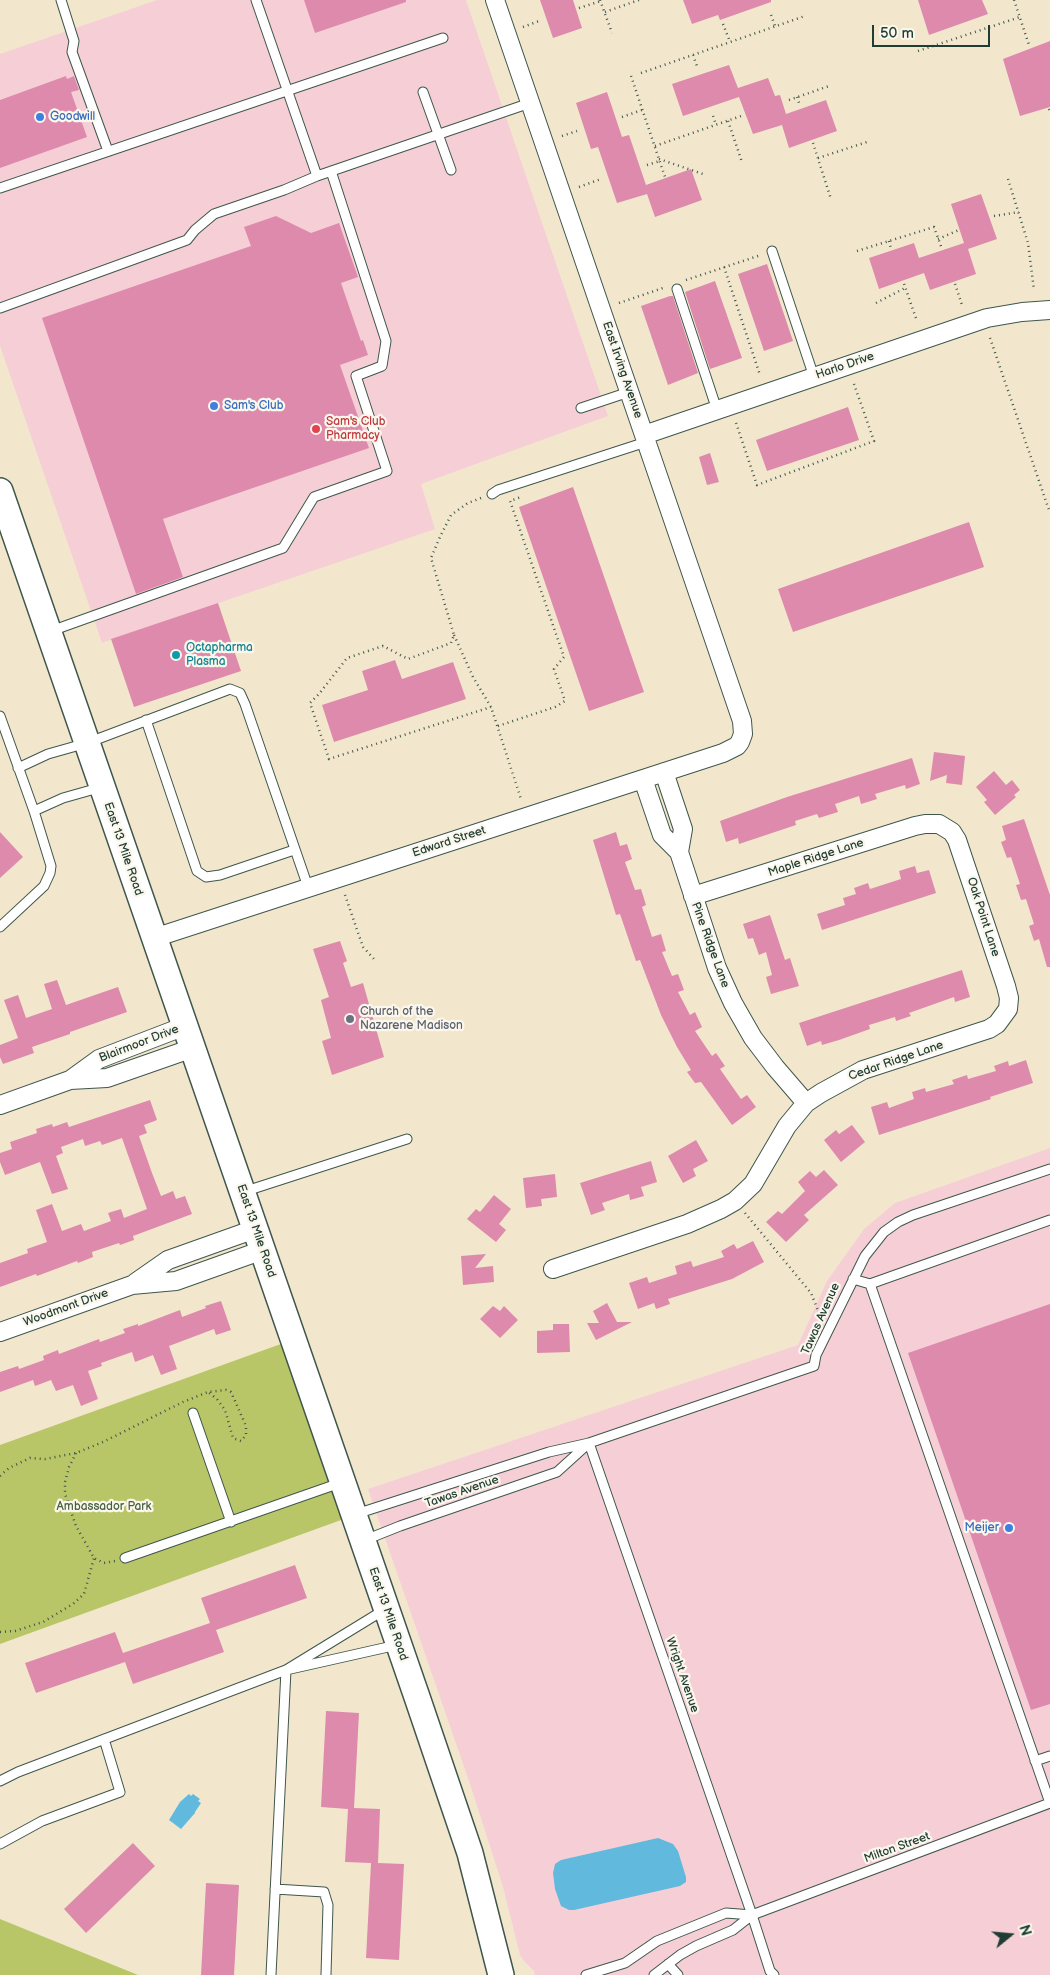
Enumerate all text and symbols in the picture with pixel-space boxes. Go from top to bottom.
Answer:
scale bar [875,15,992,47]
text: 50 m [880,24,914,43]
place label: Goodwill [50,110,95,124]
marker: Goodwill [34,111,46,123]
street label: East Irving Avenue [599,320,645,420]
street label: Harlo Drive [814,349,876,383]
place label: Sam's Club [224,399,283,413]
marker: Sam's Club [208,400,220,412]
place label: Sam's Club Pharmacy [326,415,385,443]
marker: Sam's Club Pharmacy [310,423,322,435]
place label: Octapharma Plasma [186,641,253,669]
marker: Octapharma Plasma [170,649,182,661]
street label: East 13 Mile Road [100,800,146,898]
street label: Edward Street [411,823,487,861]
street label: Maple Ridge Lane [766,836,866,880]
street label: Oak Point Lane [963,876,1003,958]
street label: Pine Ridge Lane [688,900,732,990]
place label: Church of the Nazarene Madison [360,1005,463,1033]
marker: Church of the Nazarene Madison [344,1013,356,1025]
street label: Blairmoor Drive [97,1022,181,1066]
street label: Cedar Ridge Lane [847,1038,945,1084]
street label: East 13 Mile Road [233,1182,279,1280]
street label: Tawas Avenue [799,1281,843,1357]
street label: Woodmont Drive [22,1286,110,1330]
street label: Tawas Avenue [423,1473,501,1511]
park label: Ambassador Park [57,1500,151,1514]
place label: Meijer [964,1521,999,1535]
marker: Meijer [1003,1522,1015,1534]
street label: East 13 Mile Road [365,1565,411,1663]
street label: Wright Avenue [662,1635,702,1715]
street label: Milton Street [862,1829,932,1867]
north arrow [985,1910,1035,1960]
text: N [1015,1923,1034,1938]

